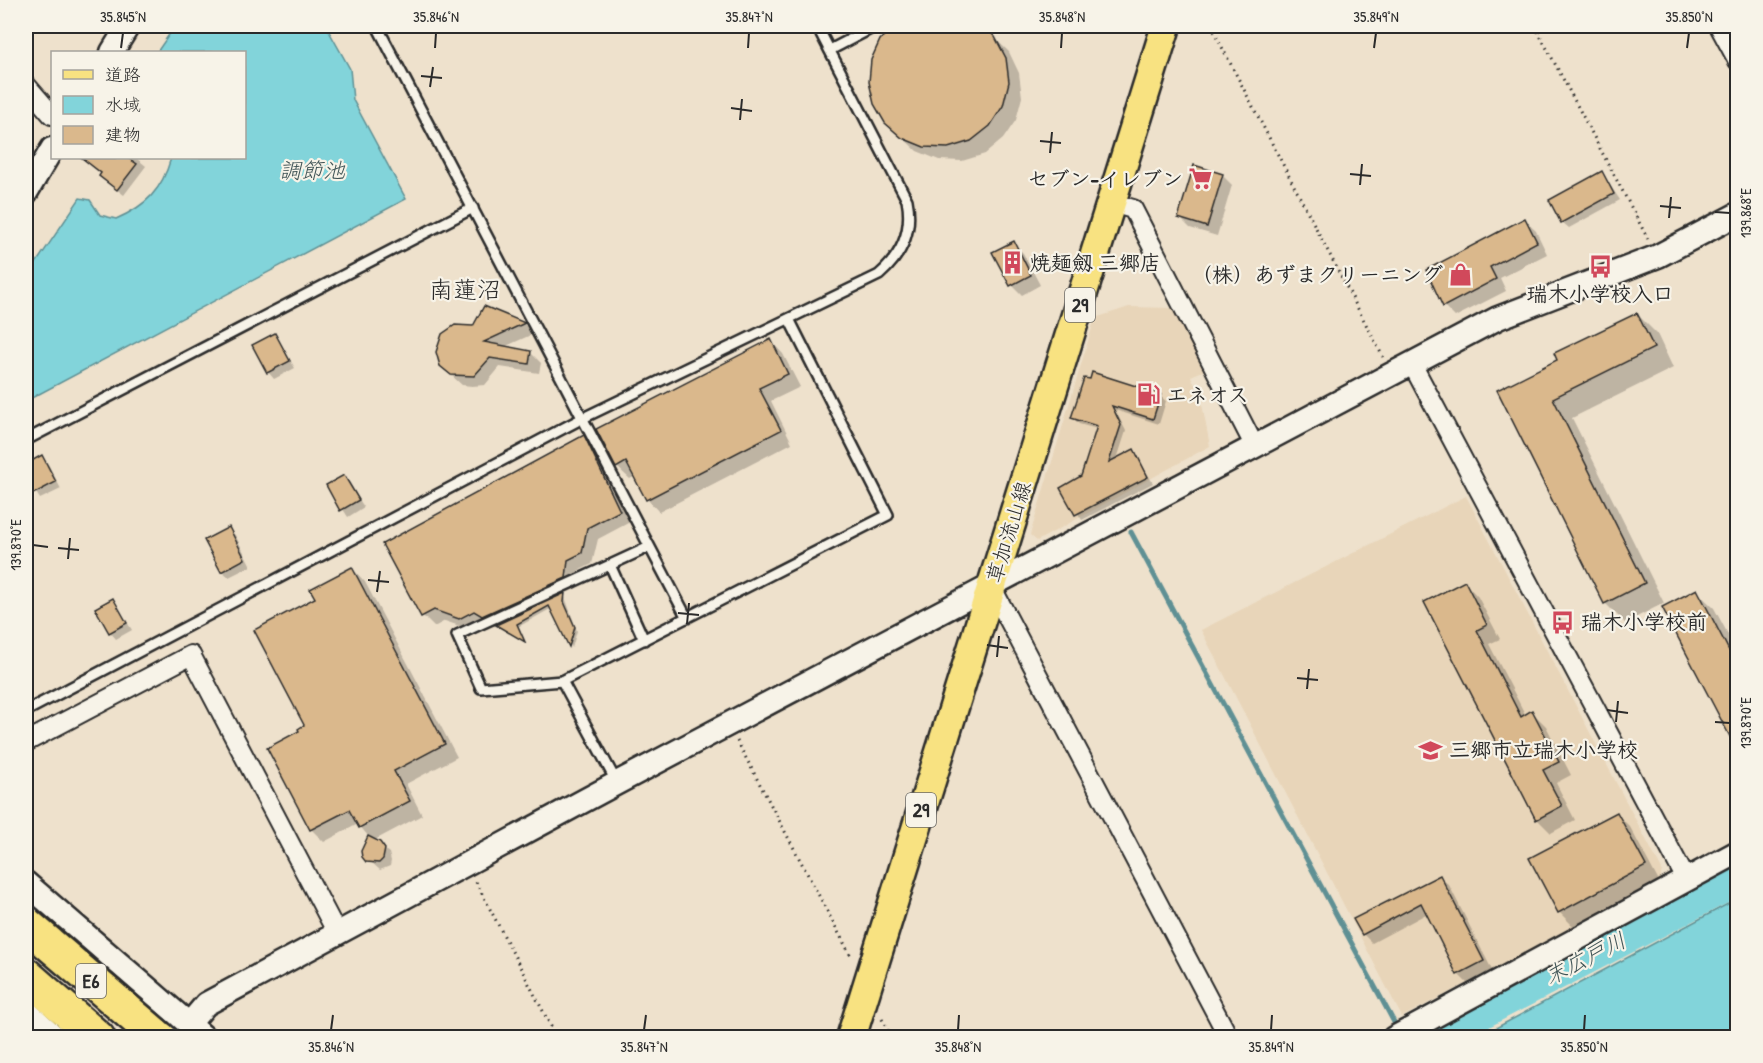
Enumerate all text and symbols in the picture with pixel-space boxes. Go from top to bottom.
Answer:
text: 35.845°N [100,6,146,27]
text: 35.846°N [413,6,459,27]
text: 35.847°N [725,6,773,27]
text: 35.848°N [1039,6,1085,27]
text: 35.849°N [1353,6,1399,27]
text: 35.850°N [1665,6,1713,27]
legend [51,51,246,159]
text: 道路 [105,62,141,87]
text: 水域 [105,92,141,117]
text: 建物 [105,122,141,147]
water label: 調節池 [279,155,346,185]
place label: セブン-イレブン [1028,164,1183,193]
supermarket icon: セブン-イレブン [1188,166,1214,192]
text: 139.868°E [1735,188,1756,238]
place label: 焼麺劔 三郷店 [1030,248,1161,277]
building icon: 焼麺劔 三郷店 [999,250,1025,276]
bus stop icon: 瑞木小学校入口 [1587,253,1613,279]
place label: （株）あずまクリーニング [1191,260,1443,289]
shop icon: （株）あずまクリーニング [1448,262,1474,288]
district label: 南蓮沼 [429,273,501,305]
place label: 瑞木小学校入口 [1527,279,1674,308]
road number: 29 [1065,288,1095,322]
place label: エネオス [1166,380,1249,409]
fuel station icon: エネオス [1135,382,1161,408]
street label: 草加流山線 [979,477,1038,586]
text: 139.870°E [5,519,26,571]
place label: 瑞木小学校前 [1581,607,1707,636]
bus stop icon: 瑞木小学校前 [1550,609,1576,635]
text: 139.870°E [1735,697,1756,749]
place label: 三郷市立瑞木小学校 [1449,735,1638,764]
school or university icon: 三郷市立瑞木小学校 [1418,737,1444,763]
road number: 29 [906,793,936,827]
water label: 末広戸川 [1539,925,1631,991]
road number: E6 [76,964,106,998]
text: 35.846°N [308,1036,354,1057]
text: 35.847°N [620,1036,668,1057]
text: 35.848°N [935,1036,981,1057]
text: 35.849°N [1248,1036,1294,1057]
text: 35.850°N [1560,1036,1608,1057]

